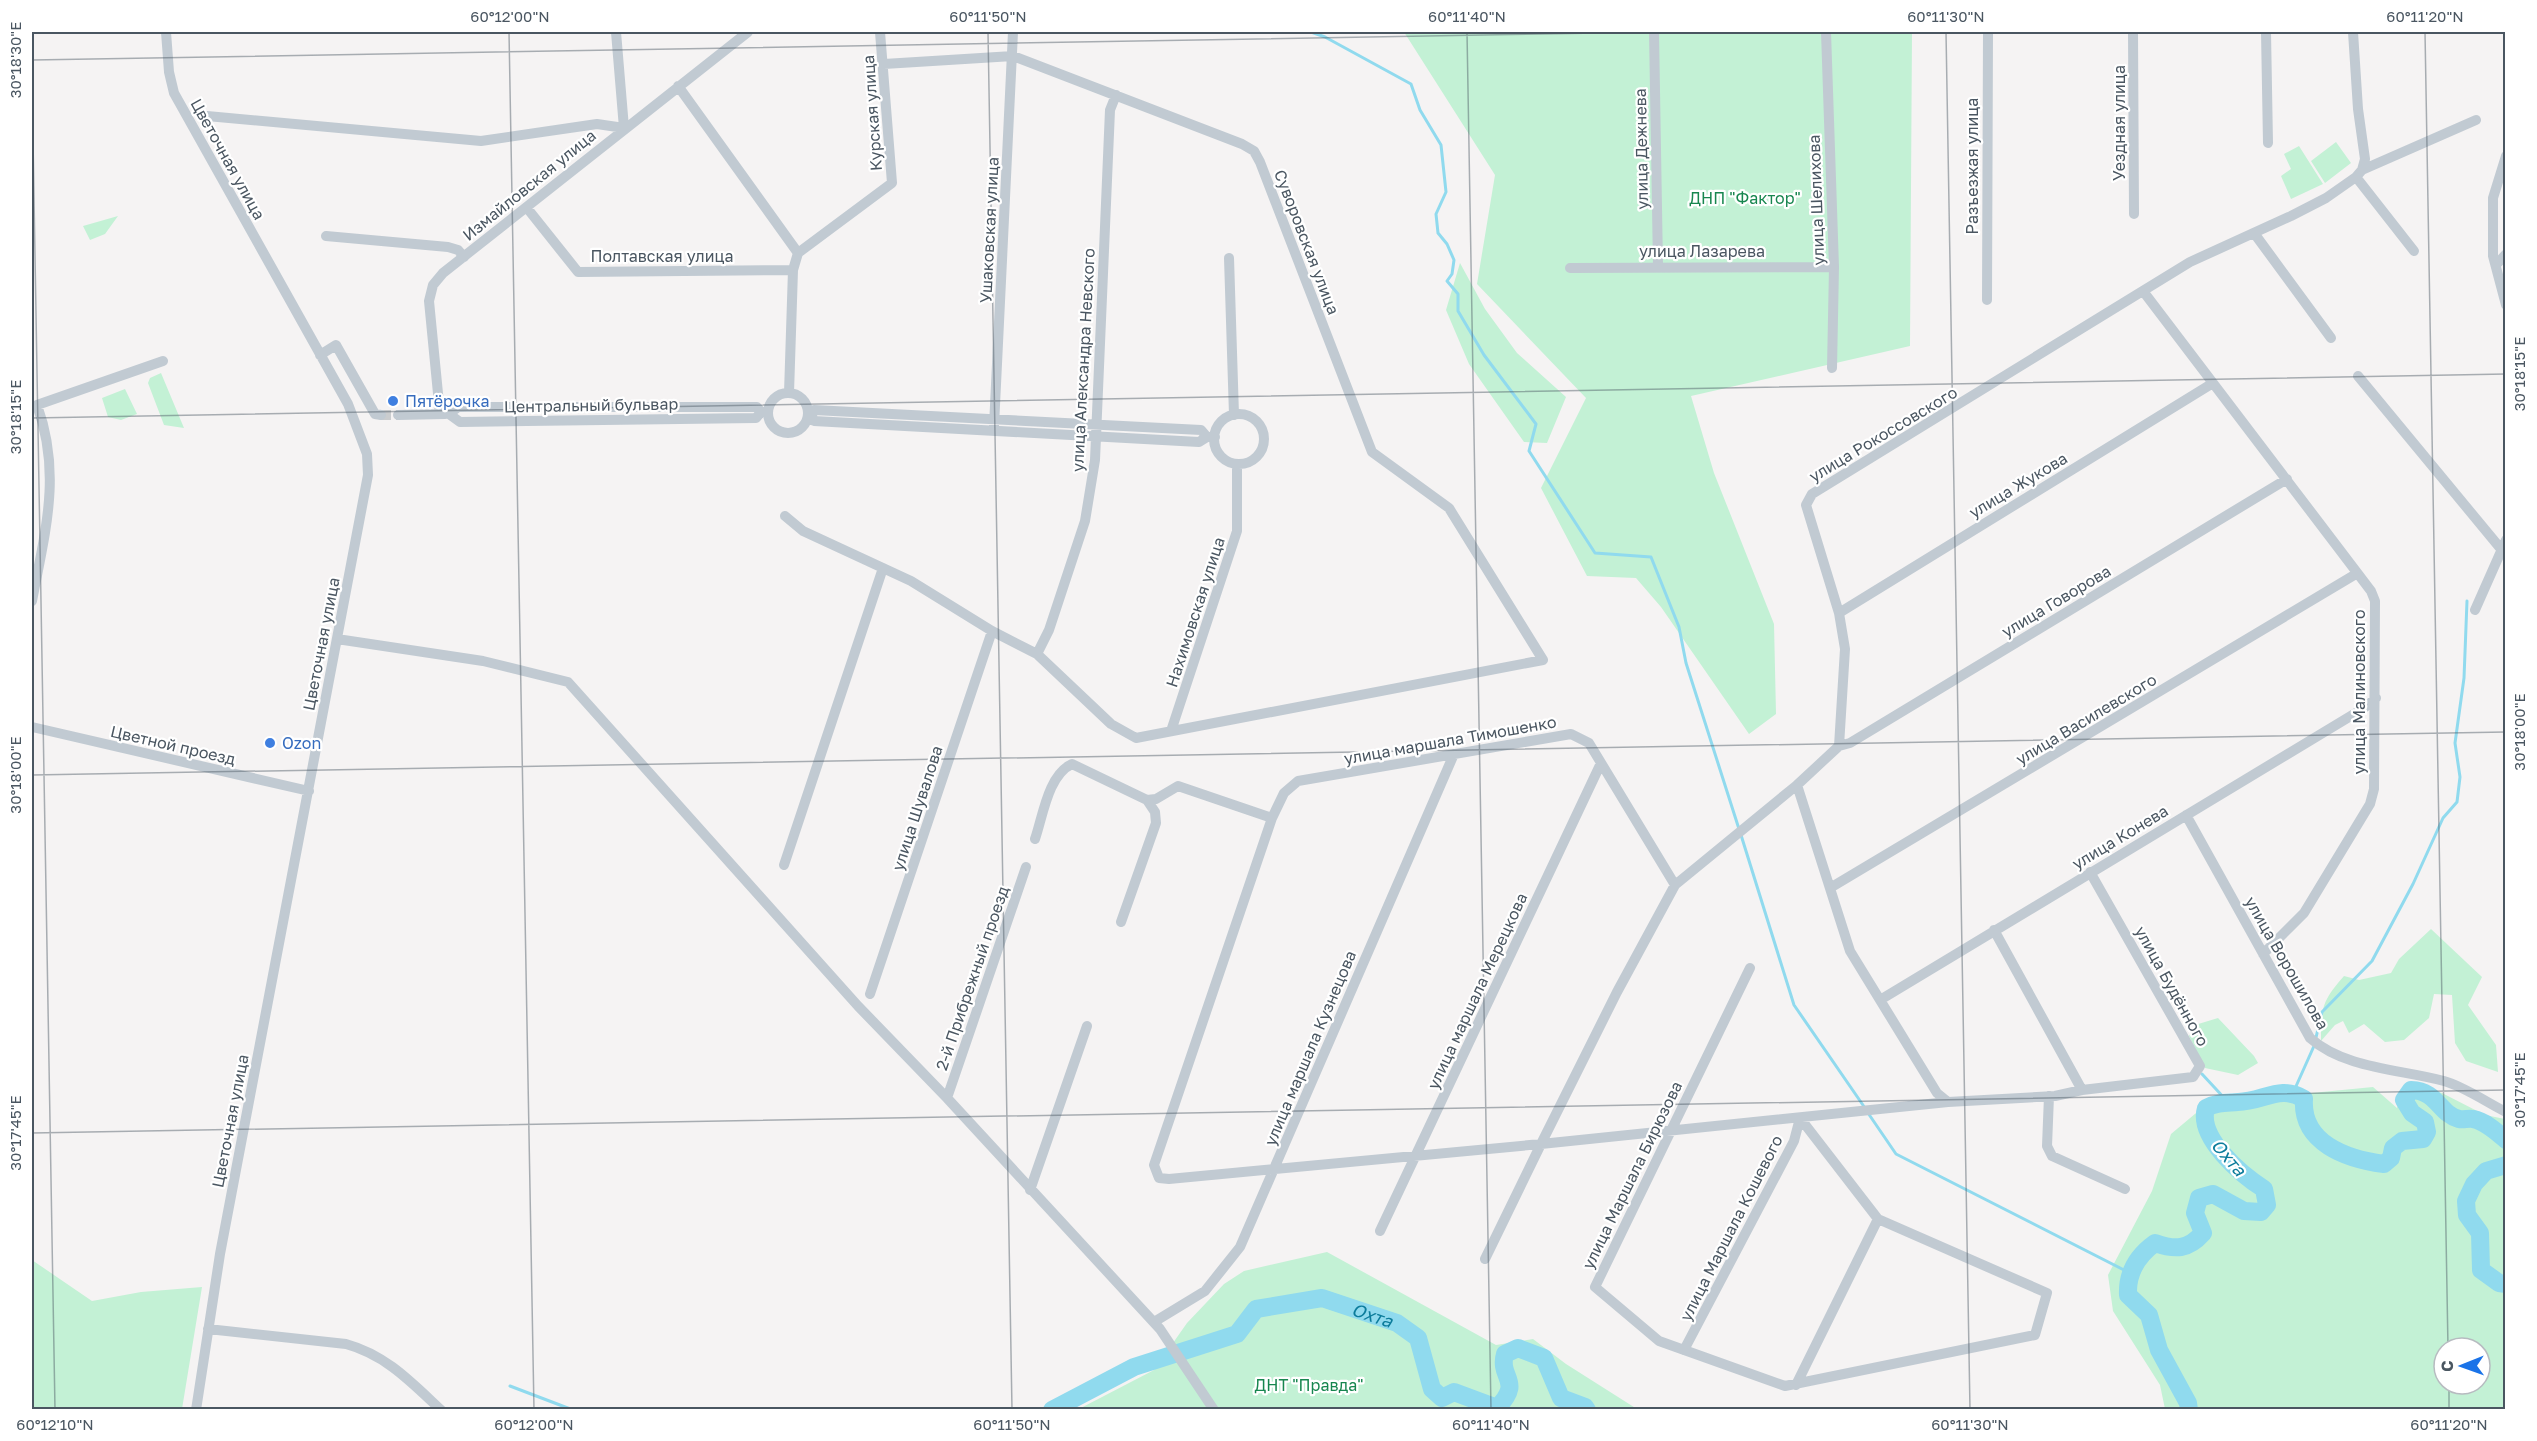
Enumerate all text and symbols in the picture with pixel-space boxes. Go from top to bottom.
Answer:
text: 60°12'00"N [470,7,550,25]
text: 60°11'50"N [949,7,1027,25]
text: 60°11'40"N [1428,7,1506,25]
text: 60°11'30"N [1907,7,1985,25]
text: 60°11'20"N [2386,7,2464,25]
text: 30°18'30"E [6,22,24,98]
street label: Курская улица [858,54,886,172]
street label: Уездная улица [2109,65,2129,181]
street label: улица Дежнева [1630,88,1652,210]
street label: Цветочная улица [186,95,270,223]
street label: Разъезжая улица [1962,98,1982,234]
street label: Измайловская улица [458,125,600,245]
street label: улица Шелихова [1804,134,1828,266]
street label: Ушаковская улица [975,156,1003,304]
street label: Суворовская улица [1270,167,1344,317]
park label: ДНП "Фактор" [1689,188,1801,208]
street label: улица Лазарева [1639,241,1765,261]
street label: Полтавская улица [590,246,734,266]
street label: улица Александра Невского [1067,248,1099,472]
text: 30°18'15"E [2510,337,2528,411]
text: 30°18'15"E [6,380,24,454]
street label: улица Рокоссовского [1805,382,1961,486]
place label: Пятёрочка [405,391,489,411]
street label: Центральный бульвар [504,393,678,417]
marker: Пятёрочка [386,394,400,408]
street label: улица Жукова [1965,448,2071,522]
street label: Нахимовская улица [1161,534,1229,690]
street label: улица Говорова [1998,561,2114,641]
street label: Цветочная улица [298,576,344,712]
street label: улица Малиновского [2349,609,2369,775]
street label: улица Василевского [2012,669,2160,769]
text: 30°18'00"E [2510,693,2528,771]
street label: улица маршала Тимошенко [1342,711,1558,769]
street label: Цветной проезд [109,721,238,769]
place label: Ozon [282,733,321,753]
text: 30°18'00"E [6,736,24,814]
marker: Ozon [263,736,277,750]
street label: улица Шувалова [887,743,947,873]
street label: улица Конева [2068,800,2172,874]
street label: 2-й Прибрежный проезд [931,883,1013,1073]
street label: улица маршала Мерецкова [1423,890,1531,1092]
street label: улица Ворошилова [2241,893,2333,1033]
street label: улица Будённого [2131,922,2213,1050]
street label: улица маршала Кузнецова [1260,947,1360,1149]
text: 30°17'45"E [2510,1052,2528,1128]
street label: Цветочная улица [207,1053,253,1189]
street label: улица Маршала Бирюзова [1578,1078,1686,1272]
text: 30°17'45"E [6,1095,24,1171]
street label: улица Маршала Кошевого [1675,1132,1787,1324]
water label: Охта [2207,1134,2252,1181]
water label: Охта [1349,1298,1396,1332]
north arrow [2432,1336,2492,1396]
text: С [2437,1360,2457,1372]
park label: ДНТ "Правда" [1255,1375,1363,1395]
text: 60°12'10"N [16,1415,94,1433]
text: 60°12'00"N [494,1415,574,1433]
text: 60°11'50"N [973,1415,1051,1433]
text: 60°11'40"N [1452,1415,1530,1433]
text: 60°11'30"N [1931,1415,2009,1433]
text: 60°11'20"N [2410,1415,2488,1433]

